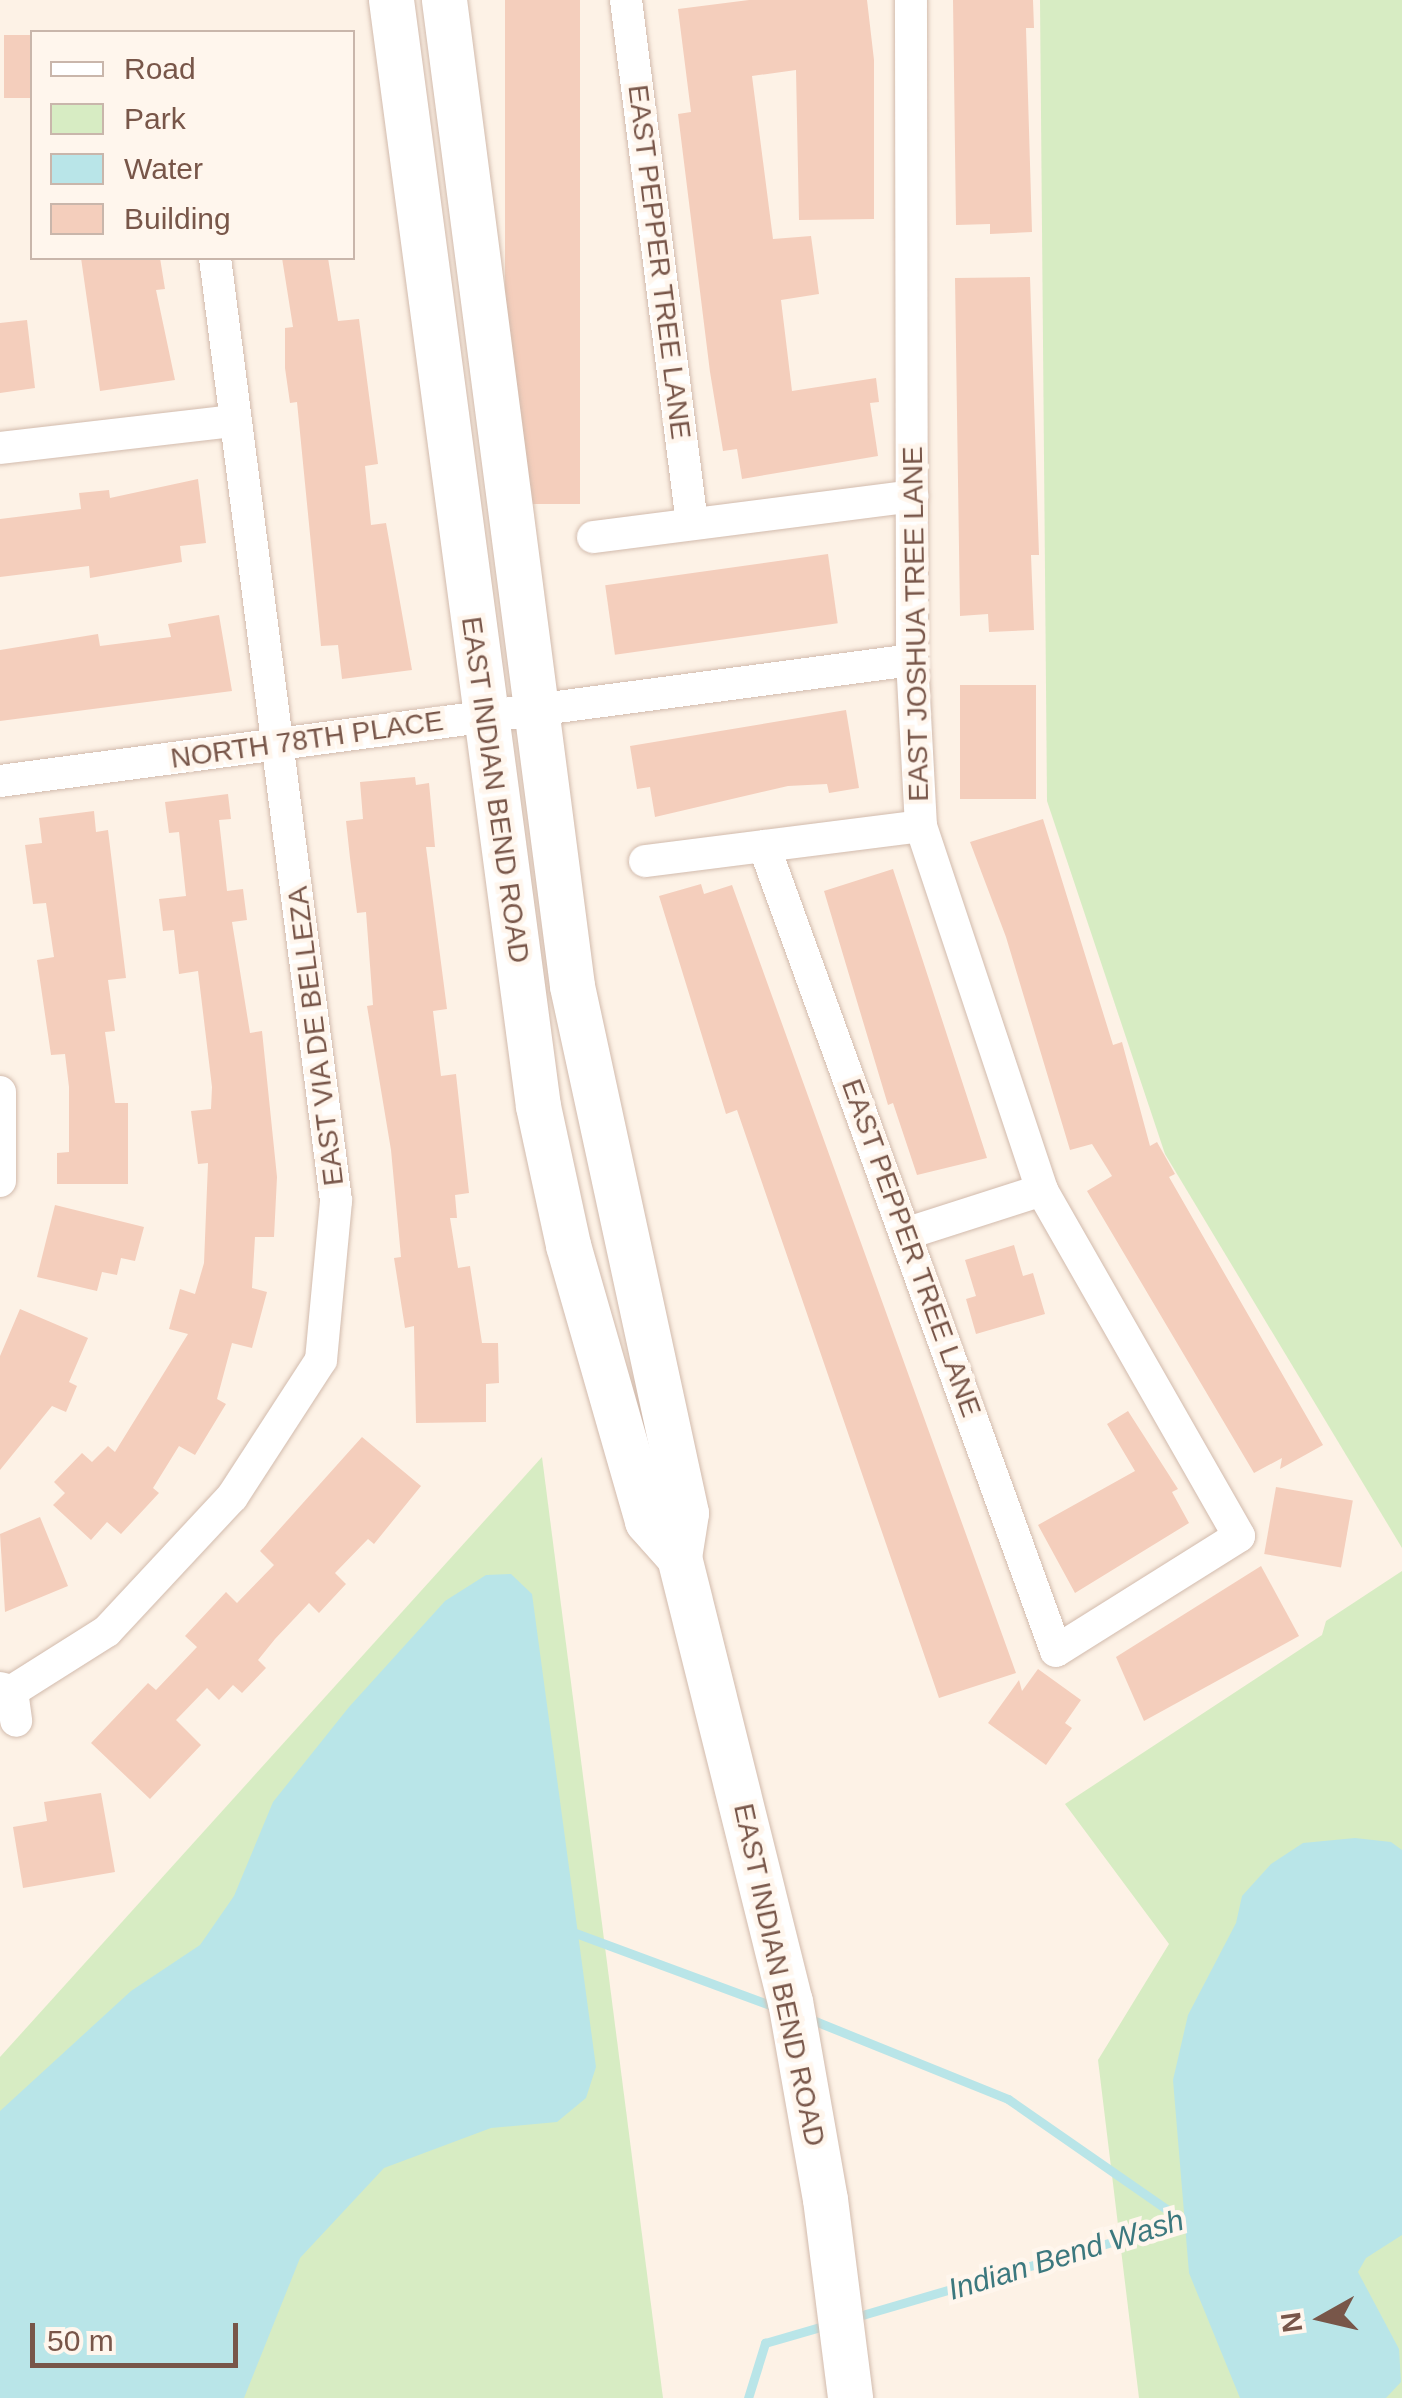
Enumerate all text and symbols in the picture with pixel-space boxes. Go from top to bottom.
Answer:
legend [30,30,355,260]
text: Road [124,52,196,85]
street label: EAST PEPPER TREE LANE [621,82,697,442]
text: Park [124,102,186,135]
text: Water [124,152,203,185]
text: Building [124,202,231,235]
street label: EAST JOSHUA TREE LANE [896,445,936,803]
street label: EAST INDIAN BEND ROAD [454,614,536,966]
street label: NORTH 78TH PLACE [169,704,445,776]
street label: EAST VIA DE BELLEZA [281,883,351,1189]
street label: EAST PEPPER TREE LANE [834,1074,988,1422]
street label: EAST INDIAN BEND ROAD [726,1800,832,2150]
water label: Indian Bend Wash [944,2202,1188,2308]
north arrow [1272,2268,1372,2368]
scale bar [35,2303,242,2365]
text: N [1275,2310,1309,2334]
text: 50 m [47,2324,114,2357]

